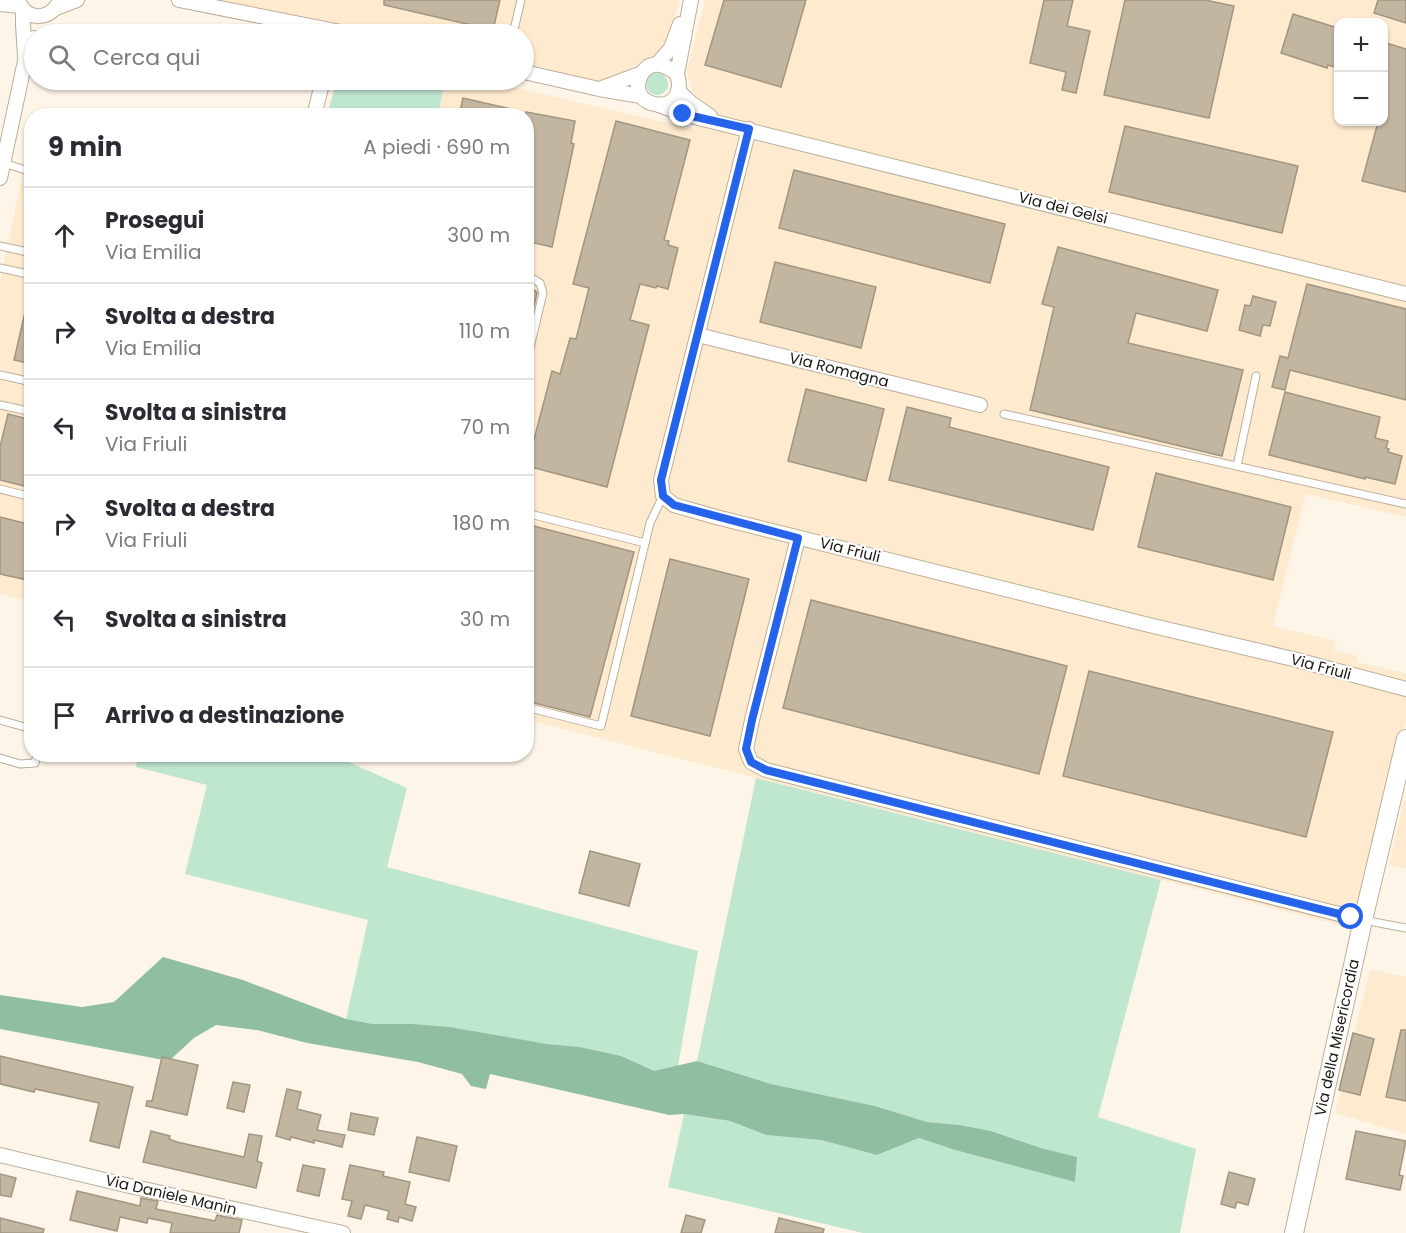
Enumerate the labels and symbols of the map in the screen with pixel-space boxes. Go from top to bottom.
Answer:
route end [669,100,695,126]
street label: Via dei Gelsi [1016,186,1110,229]
street label: Via Romagna [787,347,891,392]
street label: Via Friuli [818,532,883,567]
street label: Via Friuli [1289,648,1354,685]
route start [1337,903,1363,929]
street label: Via della Misericordia [1309,957,1364,1118]
street label: Via Daniele Manin [103,1169,239,1220]

